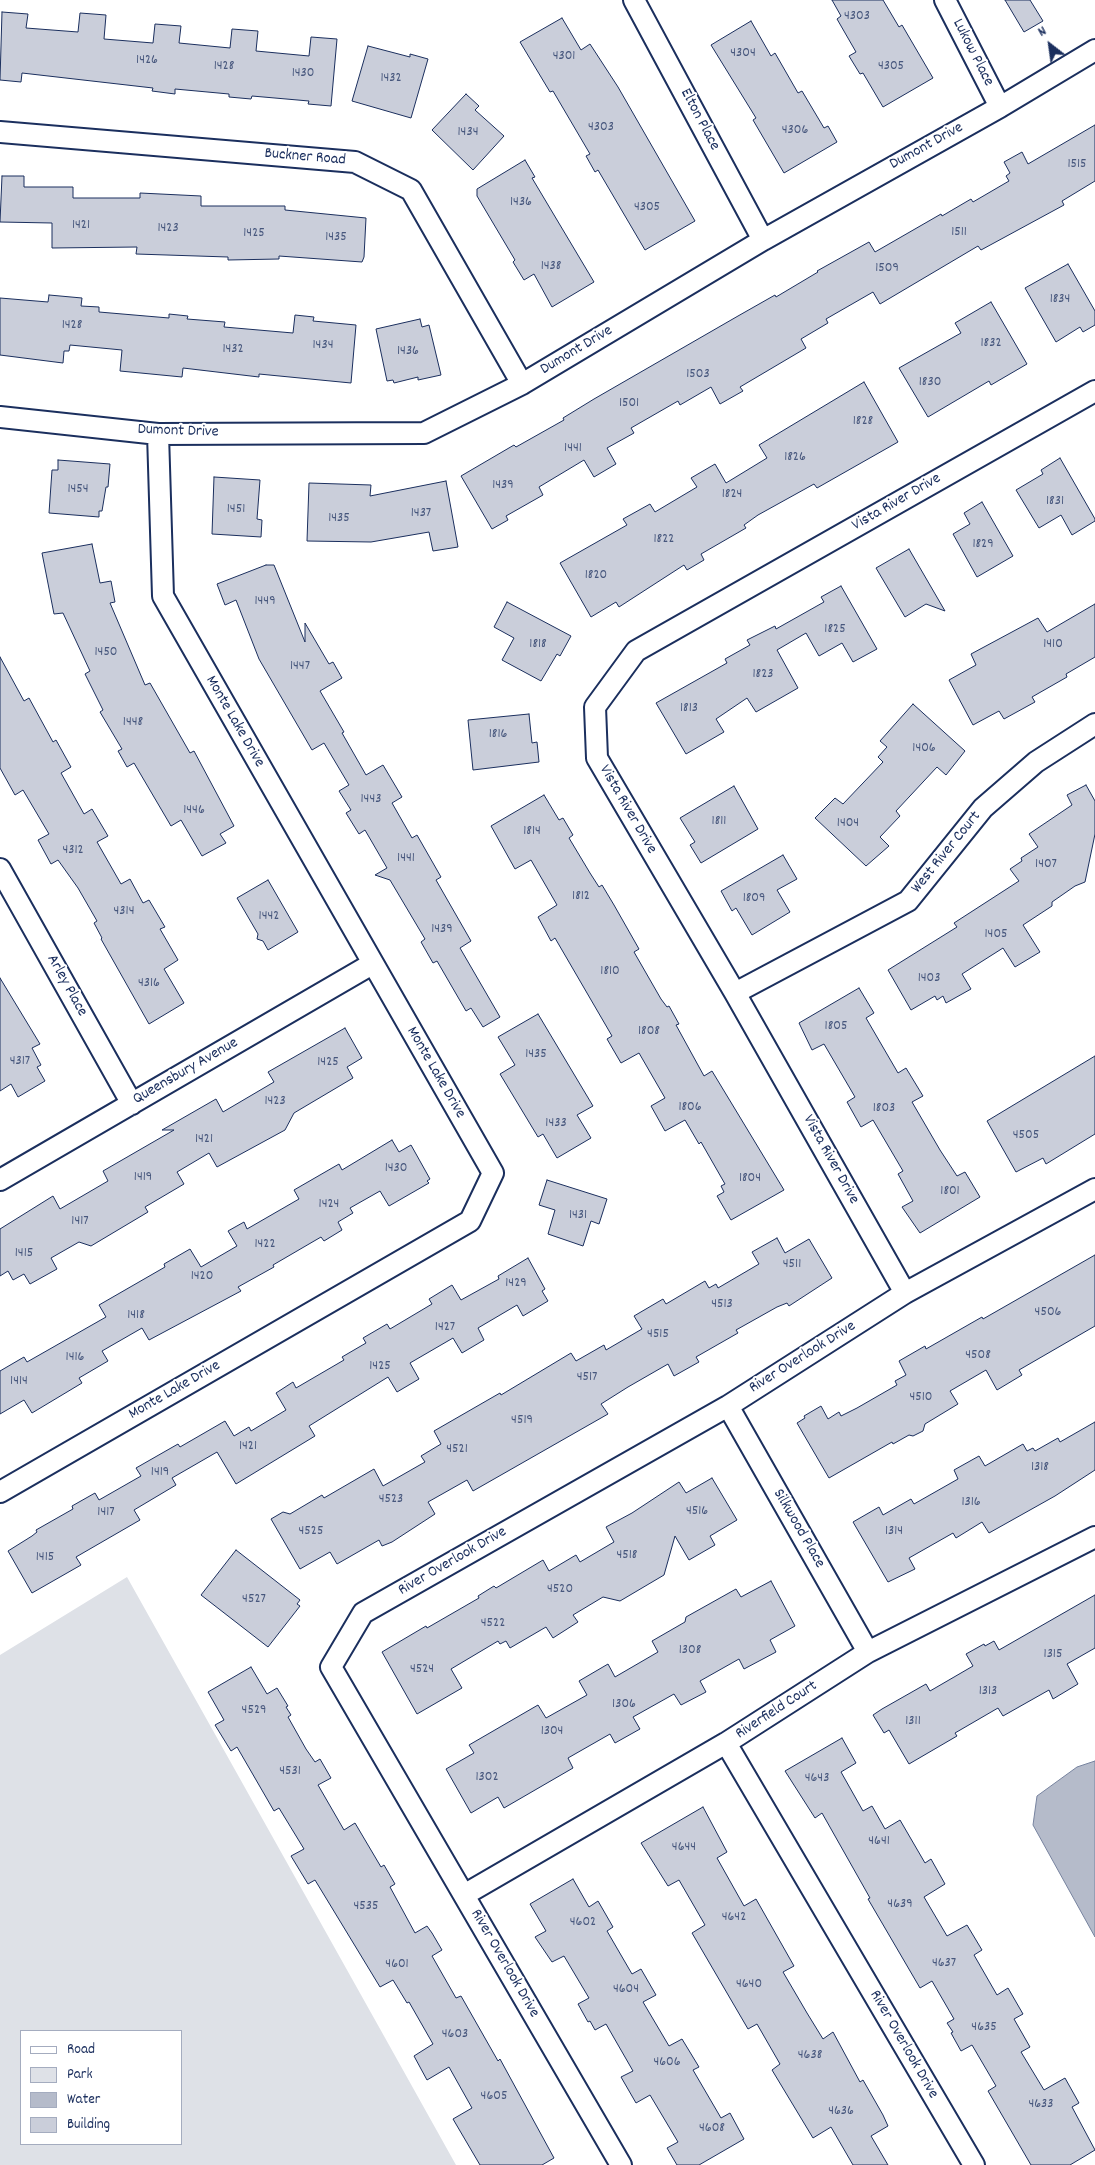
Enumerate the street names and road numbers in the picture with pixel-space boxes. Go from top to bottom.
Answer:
street label: Lukow Place [947,16,997,90]
street label: Elton Place [675,86,723,154]
street label: Dumont Drive [887,119,967,175]
street label: Buckner Road [264,145,346,171]
street label: Dumont Drive [537,322,617,380]
street label: Dumont Drive [137,421,219,443]
street label: Vista River Drive [849,470,945,536]
street label: Monte Lake Drive [200,673,268,771]
street label: Vista River Drive [594,762,660,858]
street label: West River Court [908,808,986,898]
street label: Arley Place [41,952,91,1020]
street label: Monte Lake Drive [401,1024,469,1122]
street label: Queensbury Avenue [130,1034,242,1110]
street label: Vista River Drive [798,1112,862,1208]
street label: River Overlook Drive [746,1318,860,1398]
street label: Monte Lake Drive [126,1357,224,1425]
street label: Silkwood Place [768,1486,828,1572]
street label: River Overlook Drive [395,1523,511,1601]
street label: Riverfield Court [733,1677,821,1745]
street label: River Overlook Drive [465,1906,543,2022]
street label: River Overlook Drive [864,1987,942,2103]

